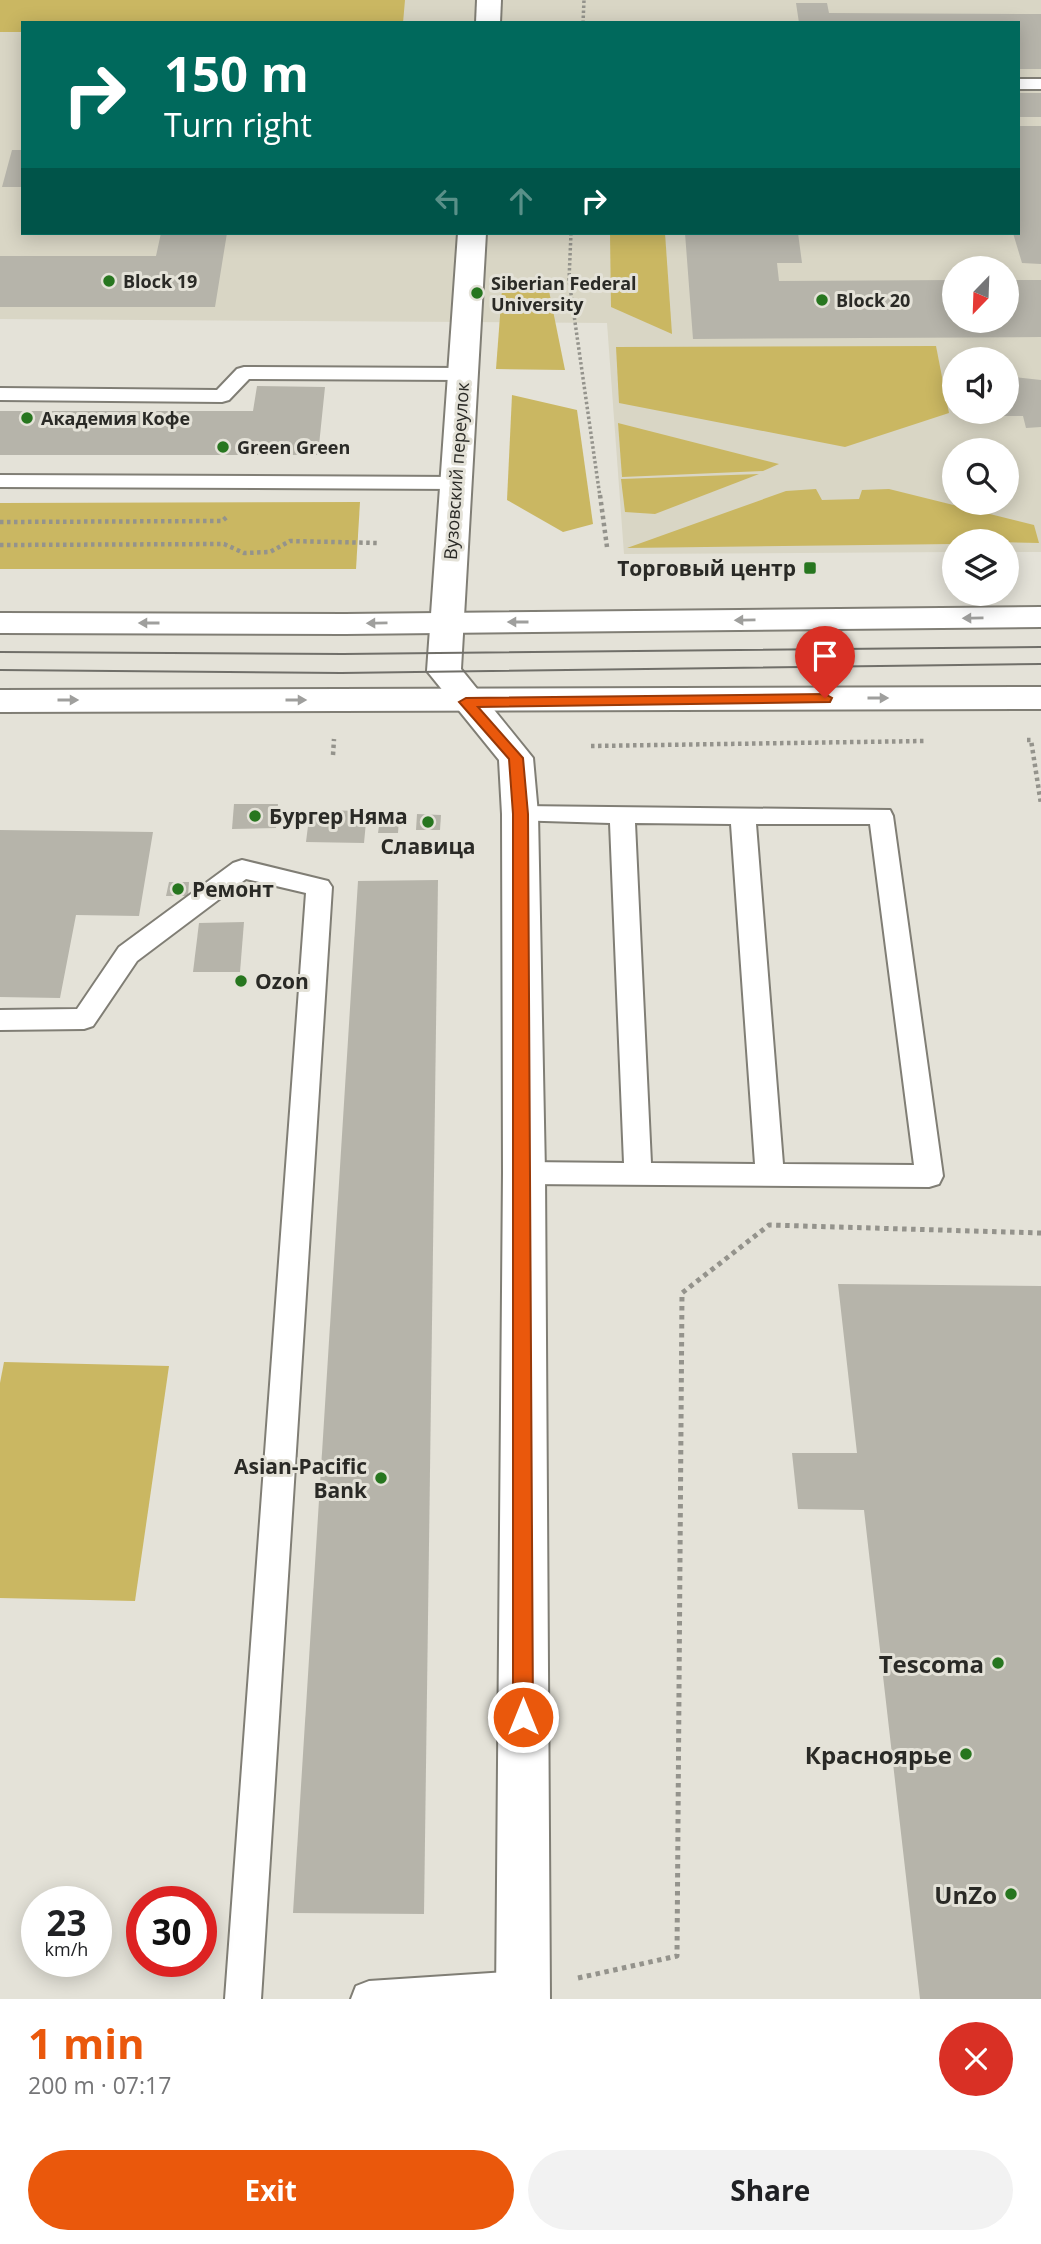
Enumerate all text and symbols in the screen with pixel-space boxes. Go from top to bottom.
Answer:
text: 150 m [164,40,309,106]
icon: right [49,49,140,140]
text: Turn right [164,103,312,146]
icon: left [429,182,467,220]
icon: ahead [502,182,540,220]
icon: right [575,182,613,220]
north arrow [942,256,1018,332]
map controls [942,256,1019,606]
place label: Block 19 [123,269,197,293]
place label: Siberian Federal University [491,271,637,316]
marker: Block 19 [101,273,117,289]
marker: Siberian Federal University [469,285,485,301]
place label: Block 20 [836,288,910,312]
marker: Block 20 [814,292,830,308]
button: sound [942,347,1019,424]
street label: Вузовский переулок [438,381,474,561]
place label: Академия Кофе [41,406,190,430]
marker: Академия Кофе [19,410,35,426]
place label: Green Green [237,435,350,459]
button: search [942,438,1019,515]
marker: Green Green [215,439,231,455]
button: layers [942,529,1019,606]
place label: Торговый центр [617,554,796,582]
marker: Торговый центр [802,560,818,576]
one-way arrow [962,612,984,624]
one-way arrow [734,614,756,626]
one-way arrow [507,616,529,628]
one-way arrow [138,617,160,629]
one-way arrow [365,617,387,629]
pin [795,626,855,698]
icon: arrive [806,637,844,675]
one-way arrow [867,692,889,704]
one-way arrow [57,694,79,706]
one-way arrow [285,694,307,706]
place label: Бургер Няма [269,802,408,830]
marker: Бургер Няма [247,808,263,824]
marker: Славица [420,814,436,830]
place label: Славица [380,832,476,860]
place label: Ремонт [192,875,274,903]
marker: Ремонт [170,881,186,897]
place label: Ozon [255,967,309,995]
marker: Ozon [233,973,249,989]
place label: Asian-Pacific Bank [234,1452,368,1504]
marker: Asian-Pacific Bank [373,1470,389,1486]
place label: Tescoma [879,1647,984,1680]
marker: Tescoma [990,1655,1006,1671]
position arrow [486,1680,560,1754]
place label: Красноярье [805,1738,952,1771]
marker: Красноярье [958,1746,974,1762]
place label: UnZo [934,1878,997,1911]
speed limit sign: 30 [126,1886,217,1977]
marker: UnZo [1003,1886,1019,1902]
text: 23 [46,1899,87,1946]
text: km/h [45,1937,88,1961]
text: 1 min [28,2014,145,2071]
button: close [939,2022,1013,2096]
text: 200 m · 07:17 [28,2069,171,2101]
button: Exit [28,2150,514,2230]
button: Share [528,2150,1013,2230]

